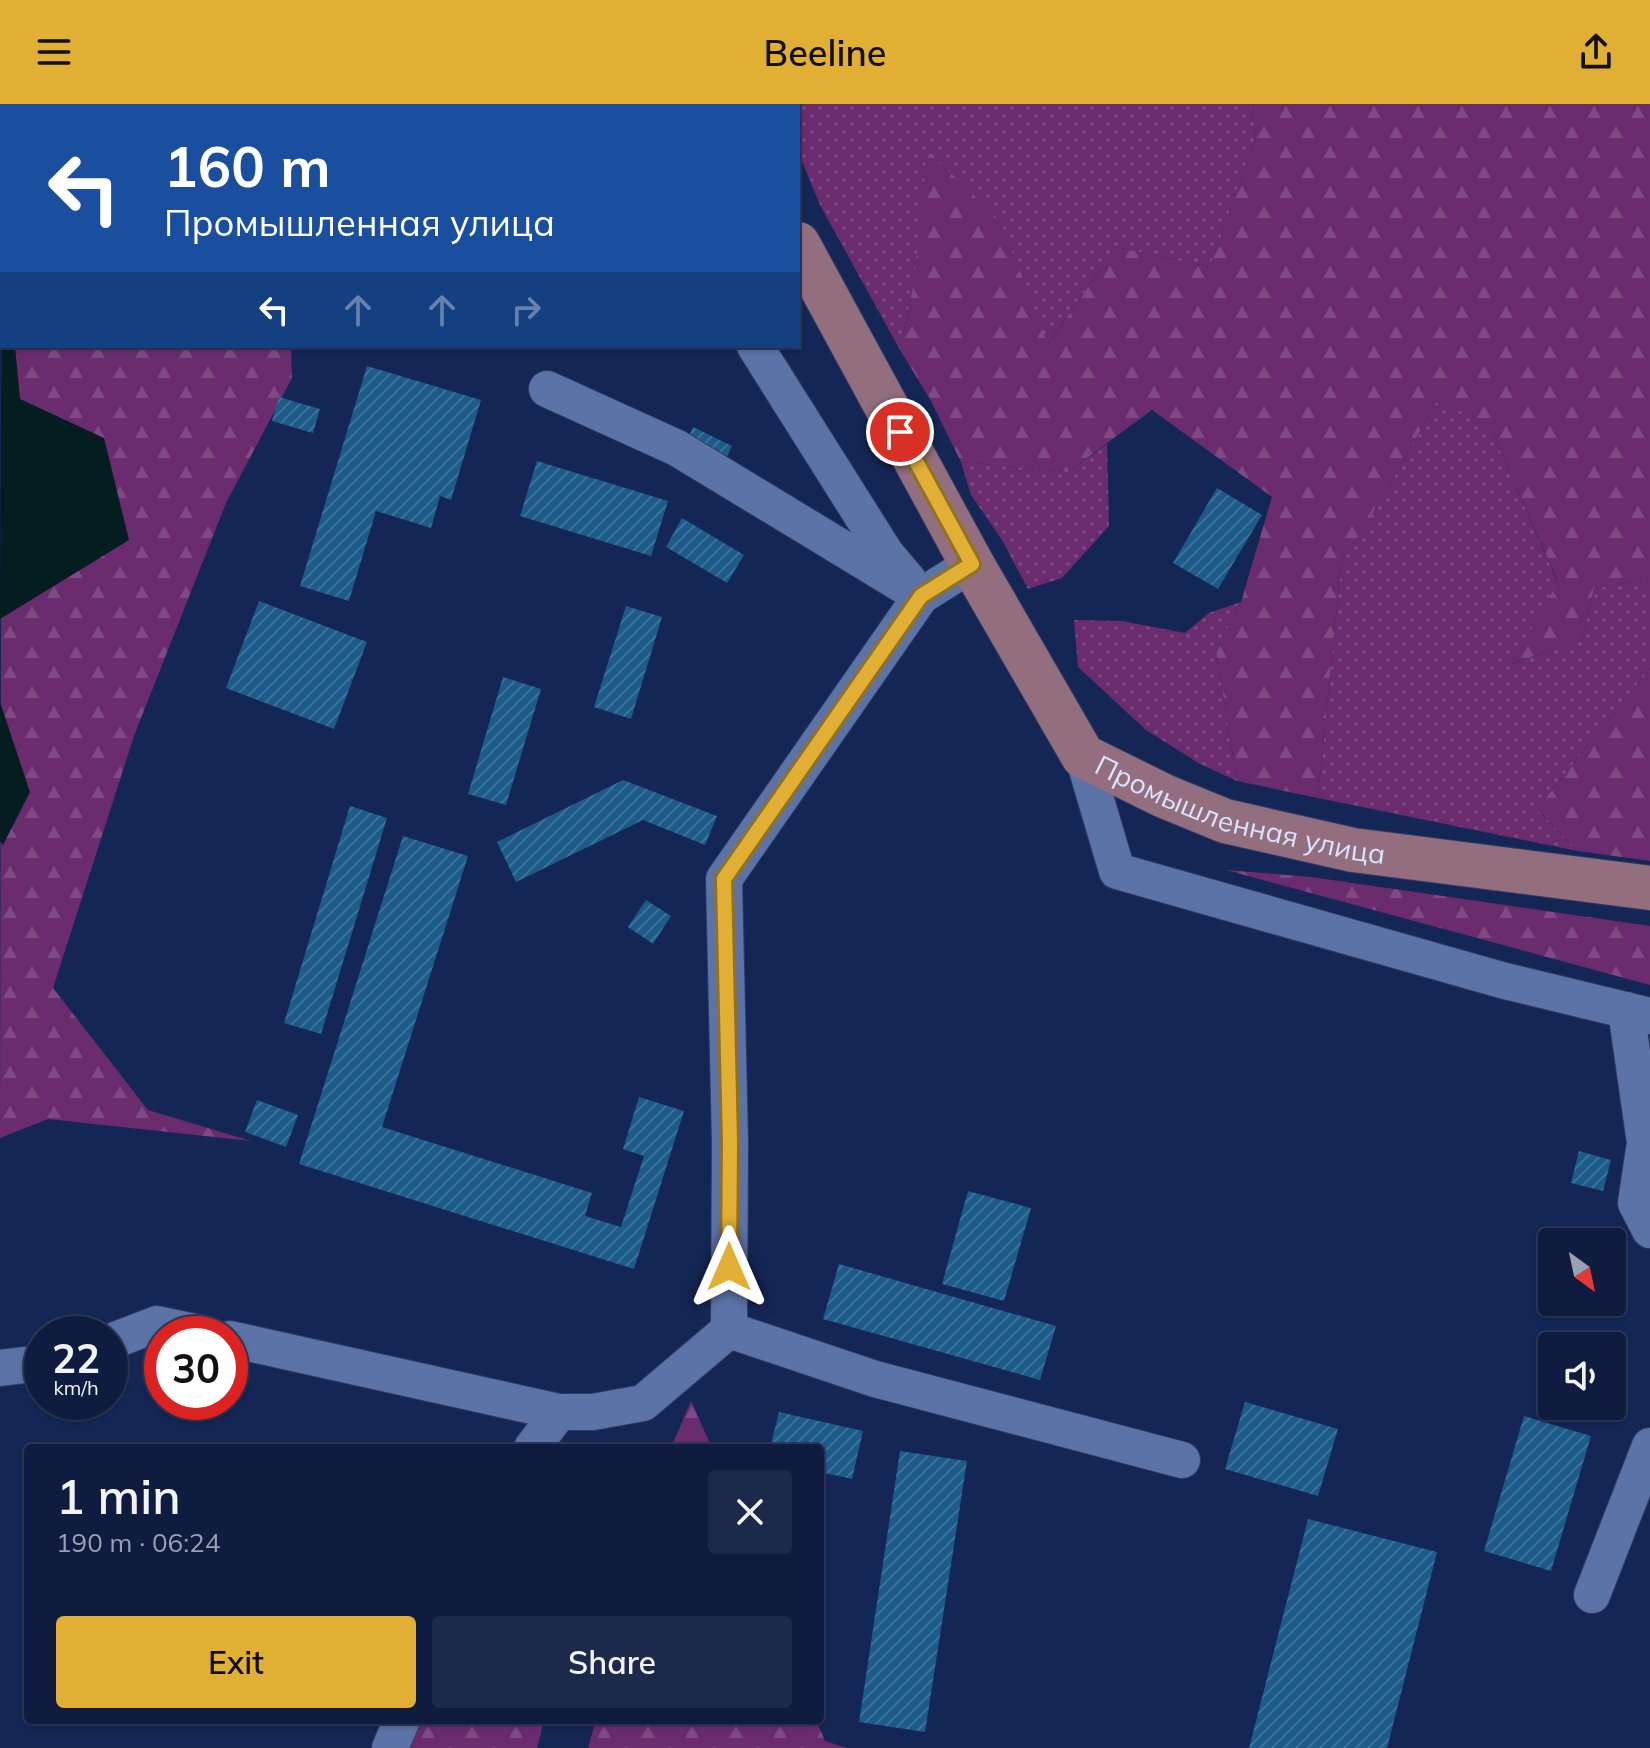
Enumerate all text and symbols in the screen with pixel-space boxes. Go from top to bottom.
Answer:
icon: menu [32,30,76,74]
text: Beeline [764,30,886,75]
icon: share [1574,30,1618,74]
text: 160 m [164,131,331,201]
icon: left [32,136,136,240]
text: Промышленная улица [164,200,555,245]
icon: left [252,288,296,332]
icon: ahead [336,288,380,332]
icon: ahead [420,288,464,332]
icon: right [504,288,548,332]
pin [866,398,934,466]
icon: arrive [878,410,922,454]
street label: Промышленная улица [1090,747,1388,871]
position arrow [687,1225,771,1309]
north arrow [1538,1228,1626,1316]
map controls [1538,1228,1626,1420]
speed limit sign: 30 [144,1316,248,1420]
button: sound [1538,1332,1626,1420]
text: 22 [52,1333,100,1383]
text: km/h [53,1375,99,1400]
text: 1 min [56,1466,181,1526]
button: close [708,1470,792,1554]
text: 190 m · 06:24 [56,1526,220,1559]
button: Exit [56,1616,416,1708]
button: Share [432,1616,792,1708]

